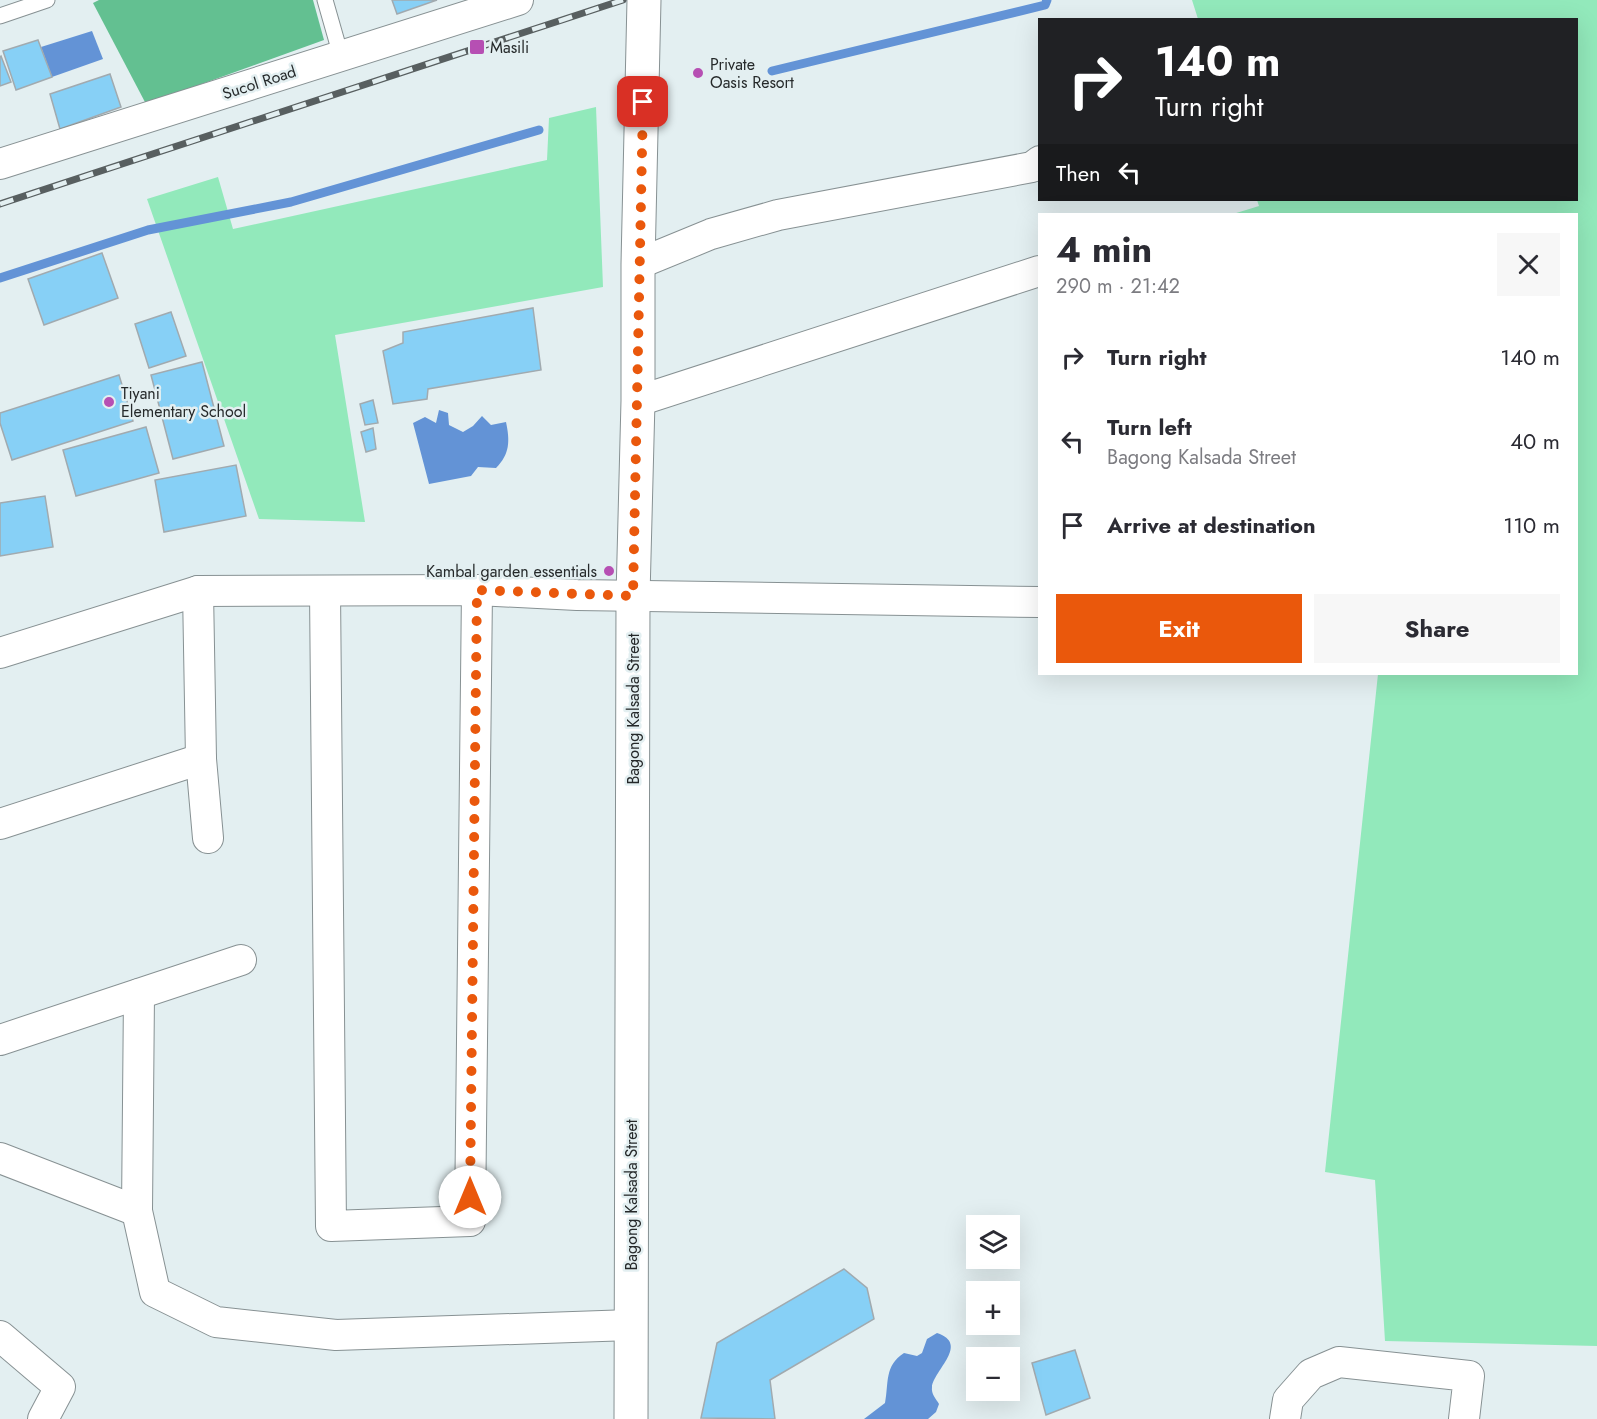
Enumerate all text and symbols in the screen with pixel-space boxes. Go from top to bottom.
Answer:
text: 140 m [1155,31,1281,92]
place label: Masili [490,36,529,59]
marker: Masili [468,38,486,56]
icon: right [1056,42,1134,120]
place label: Private Oasis Resort [710,53,794,94]
street label: Sucol Road [219,60,299,105]
marker: Private Oasis Resort [691,66,705,80]
pin [617,76,668,127]
icon: arrive [626,85,659,118]
text: Turn right [1155,87,1263,126]
icon: left [1113,156,1146,189]
text: Then [1056,157,1101,189]
text: 4 min [1056,223,1152,275]
button: close [1497,233,1560,296]
text: 290 m · 21:42 [1056,272,1180,301]
icon: right [1056,341,1089,374]
text: Turn right [1107,341,1207,373]
text: 140 m [1500,341,1560,373]
place label: Tiyani Elementary School [121,382,246,423]
marker: Tiyani Elementary School [102,395,116,409]
text: Turn left [1107,411,1192,443]
icon: left [1056,425,1089,458]
text: 40 m [1510,425,1560,457]
text: Bagong Kalsada Street [1107,443,1296,472]
icon: arrive [1056,509,1089,542]
text: Arrive at destination [1107,509,1316,541]
text: 110 m [1503,509,1560,541]
place label: Kambal garden essentials [426,560,597,583]
marker: Kambal garden essentials [602,564,616,578]
button: Exit [1056,594,1302,663]
button: Share [1314,594,1560,663]
street label: Bagong Kalsada Street [622,633,645,785]
street label: Bagong Kalsada Street [620,1119,643,1271]
position arrow [438,1165,502,1229]
map controls [966,1215,1020,1401]
button: layers [966,1215,1020,1269]
button: + [966,1281,1020,1335]
button: − [966,1347,1020,1401]

